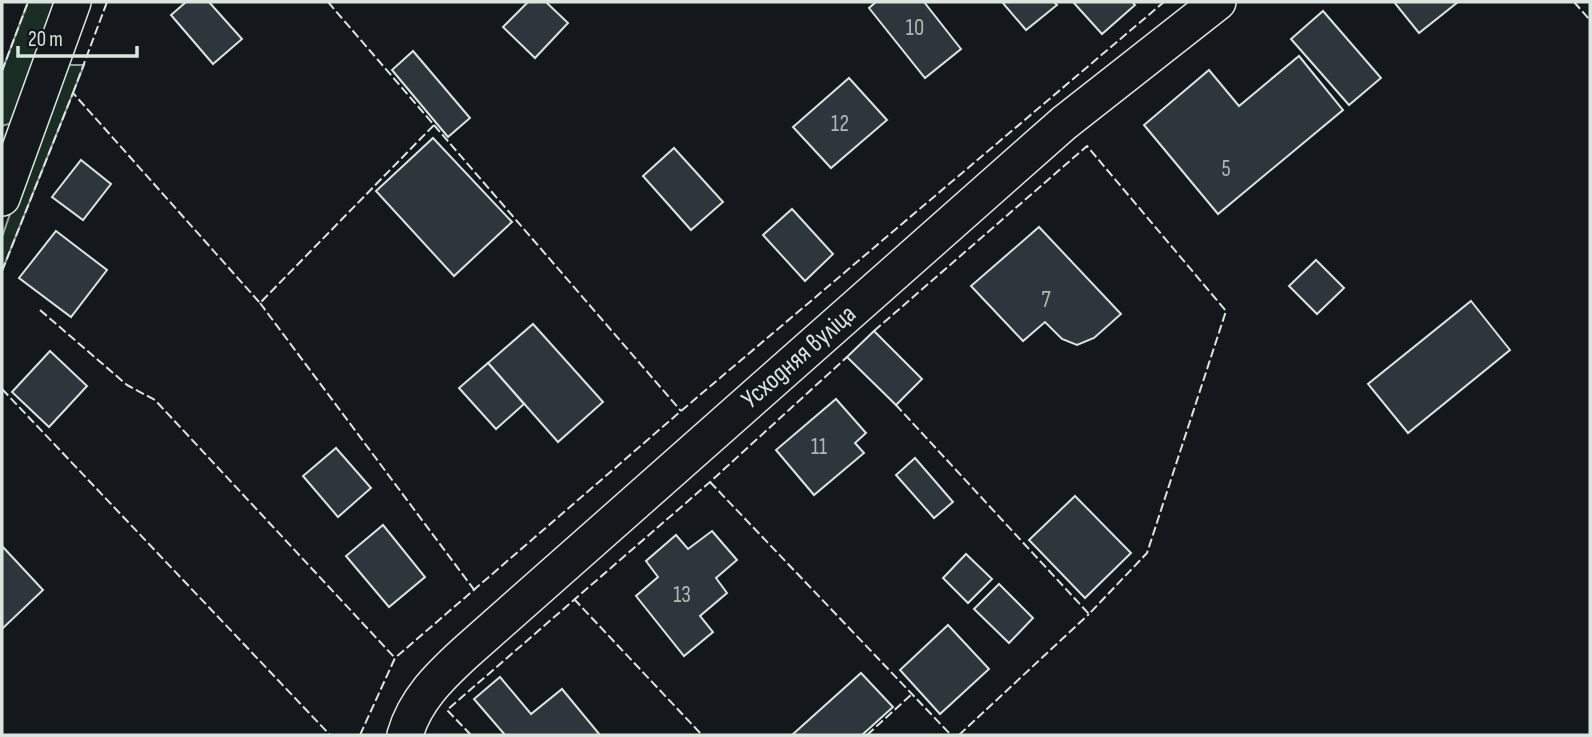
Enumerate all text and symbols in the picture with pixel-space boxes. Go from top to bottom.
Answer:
scale bar [18,14,136,58]
house number: 10 [906,14,924,42]
text: 20 m [28,27,63,52]
house number: 12 [831,110,849,138]
house number: 5 [1221,155,1231,183]
house number: 7 [1041,286,1051,314]
street label: Усходняя вуліца [735,299,863,415]
house number: 11 [811,433,827,461]
house number: 13 [673,581,691,609]

